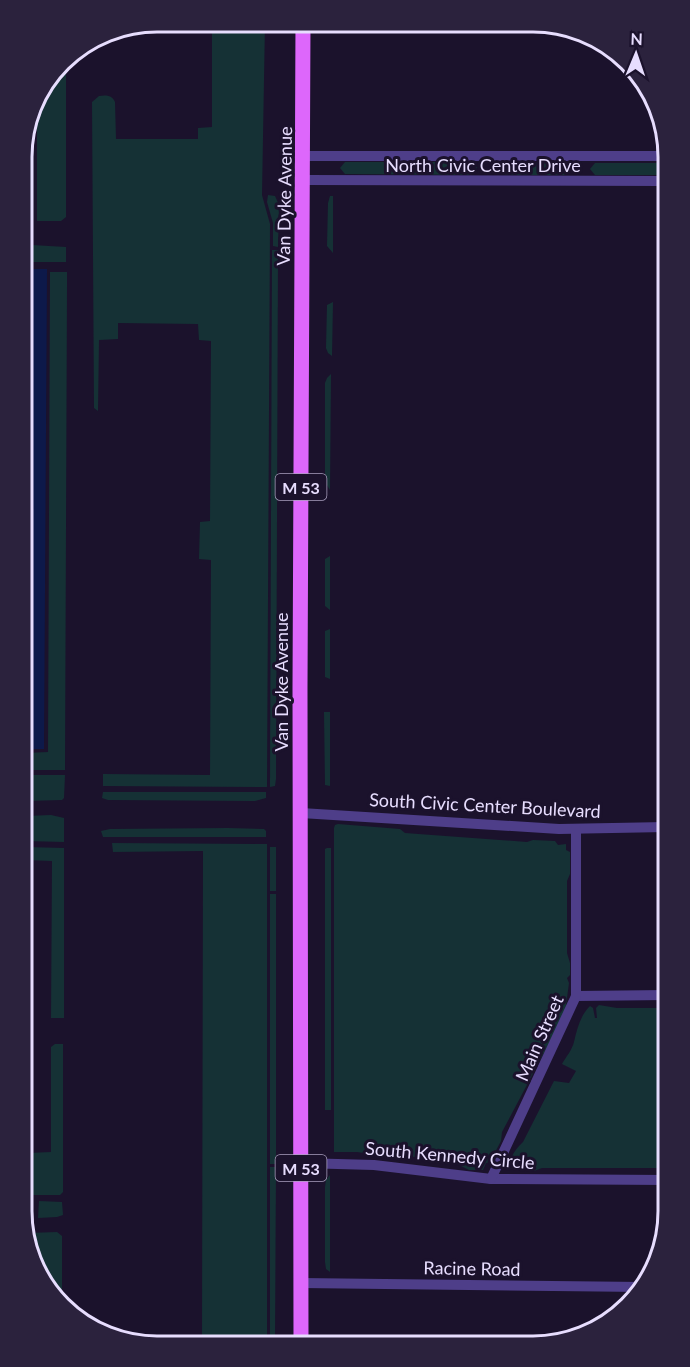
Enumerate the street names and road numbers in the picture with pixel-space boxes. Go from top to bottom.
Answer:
street label: Van Dyke Avenue [272,126,296,266]
street label: North Civic Center Drive [385,154,581,176]
road number: M 53 [276,474,326,500]
street label: Van Dyke Avenue [270,612,292,752]
street label: South Civic Center Boulevard [369,788,601,822]
street label: Main Street [510,991,568,1084]
street label: South Kennedy Circle [364,1137,536,1173]
road number: M 53 [276,1155,326,1181]
street label: Racine Road [423,1256,521,1280]

